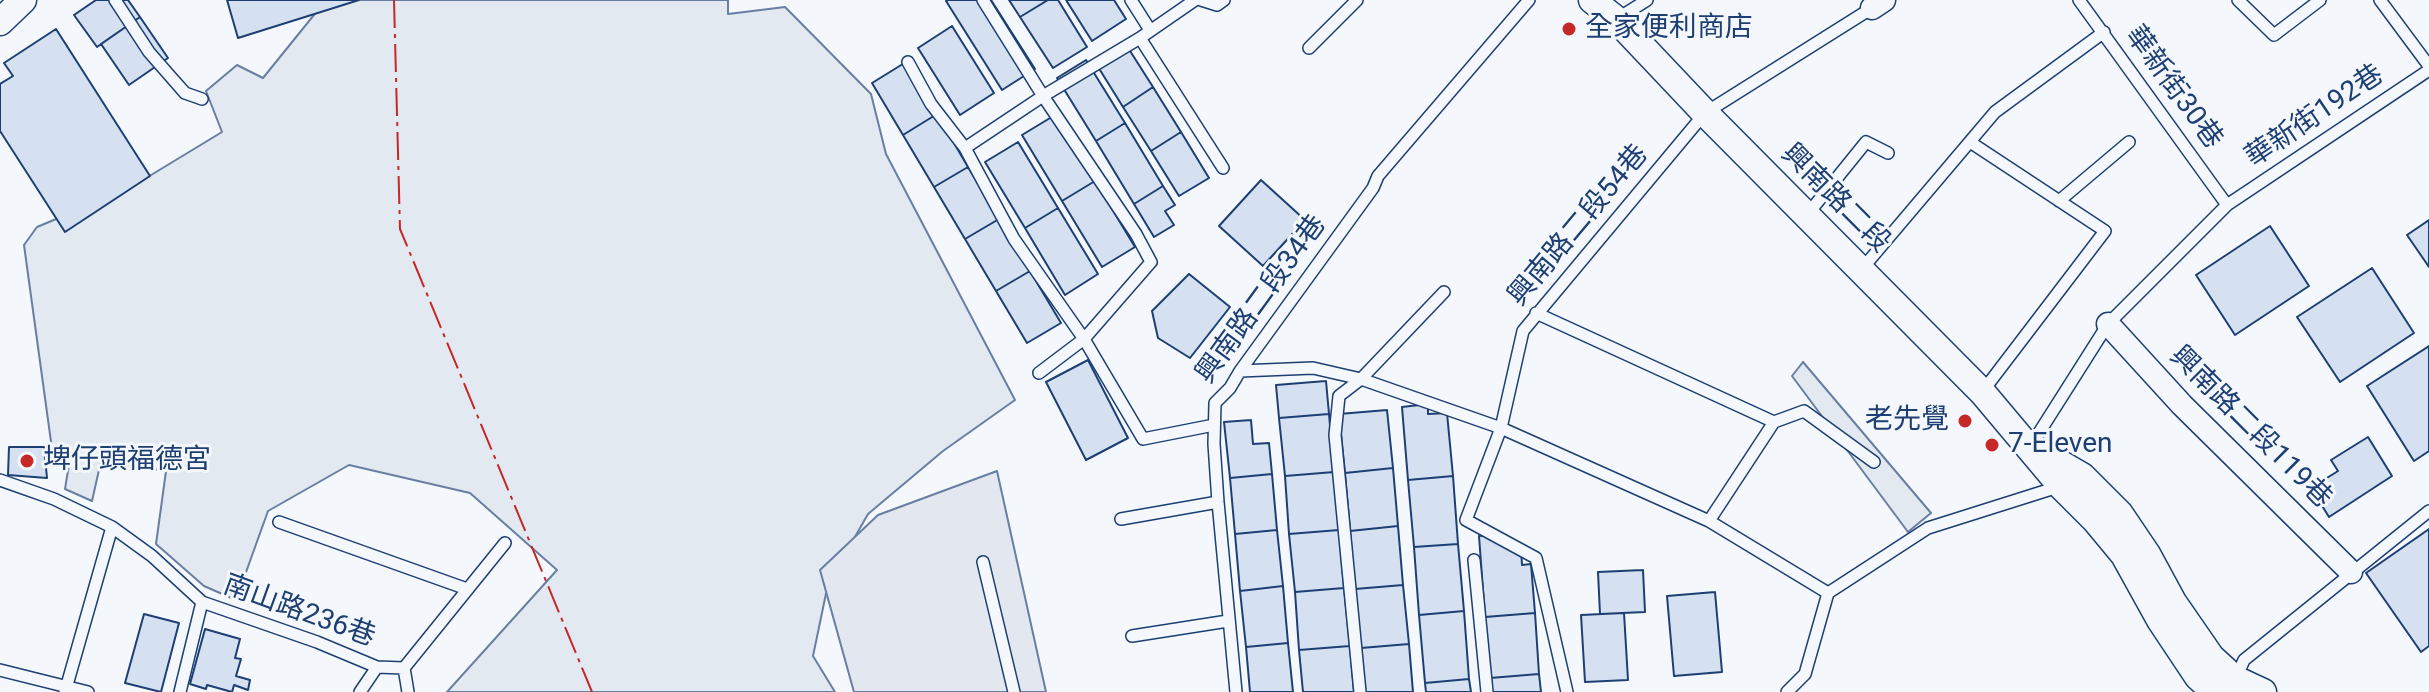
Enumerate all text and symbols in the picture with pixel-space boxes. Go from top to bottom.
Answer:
place label: 全家便利商店 [1585,12,1753,46]
marker: 全家便利商店 [1560,20,1578,38]
street label: 華新街30巷 [2117,20,2229,156]
street label: 華新街192巷 [2240,59,2390,175]
street label: 興南路二段 [1774,138,1896,260]
street label: 興南路二段54巷 [1502,139,1656,313]
street label: 興南路二段34巷 [1190,209,1334,391]
street label: 興南路二段119巷 [2162,340,2338,516]
place label: 老先覺 [1865,404,1949,438]
marker: 老先覺 [1956,412,1974,430]
place label: 7-Eleven [2008,428,2113,462]
marker: 7-Eleven [1983,436,2001,454]
place label: 埤仔頭福德宮 [43,444,211,478]
marker: 埤仔頭福德宮 [18,452,36,470]
street label: 南山路236巷 [218,569,380,655]

